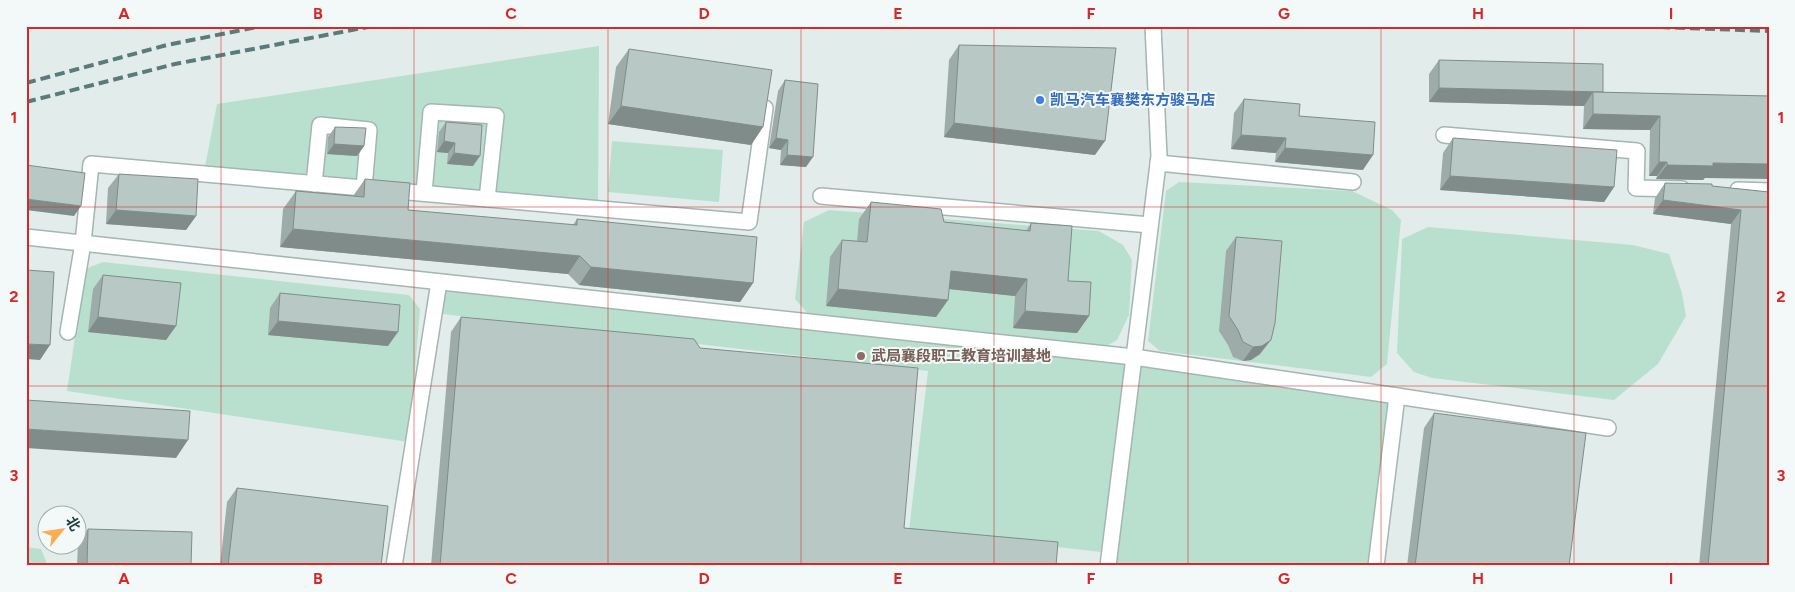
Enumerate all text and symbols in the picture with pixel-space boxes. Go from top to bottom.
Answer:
text: A [118,4,130,23]
text: B [313,4,323,23]
text: C [505,4,517,23]
text: D [698,4,710,23]
text: E [893,4,903,23]
text: F [1087,4,1096,23]
text: G [1278,4,1290,23]
text: H [1472,4,1484,23]
text: I [1669,4,1673,23]
place label: 凯马汽车襄樊东方骏马店 [1050,91,1215,109]
marker: 凯马汽车襄樊东方骏马店 [1034,94,1046,106]
text: 1 [11,108,17,127]
text: 1 [1778,108,1784,127]
text: 2 [9,287,19,306]
text: 2 [1776,287,1786,306]
place label: 武局襄段职工教育培训基地 [871,347,1051,365]
marker: 武局襄段职工教育培训基地 [855,350,867,362]
text: 3 [10,466,19,485]
text: 3 [1777,466,1786,485]
north arrow [38,504,88,554]
text: 北 [62,513,84,534]
text: A [118,569,130,588]
text: B [313,569,323,588]
text: C [505,569,517,588]
text: D [698,569,710,588]
text: E [893,569,903,588]
text: F [1087,569,1096,588]
text: G [1278,569,1290,588]
text: H [1472,569,1484,588]
text: I [1669,569,1673,588]

